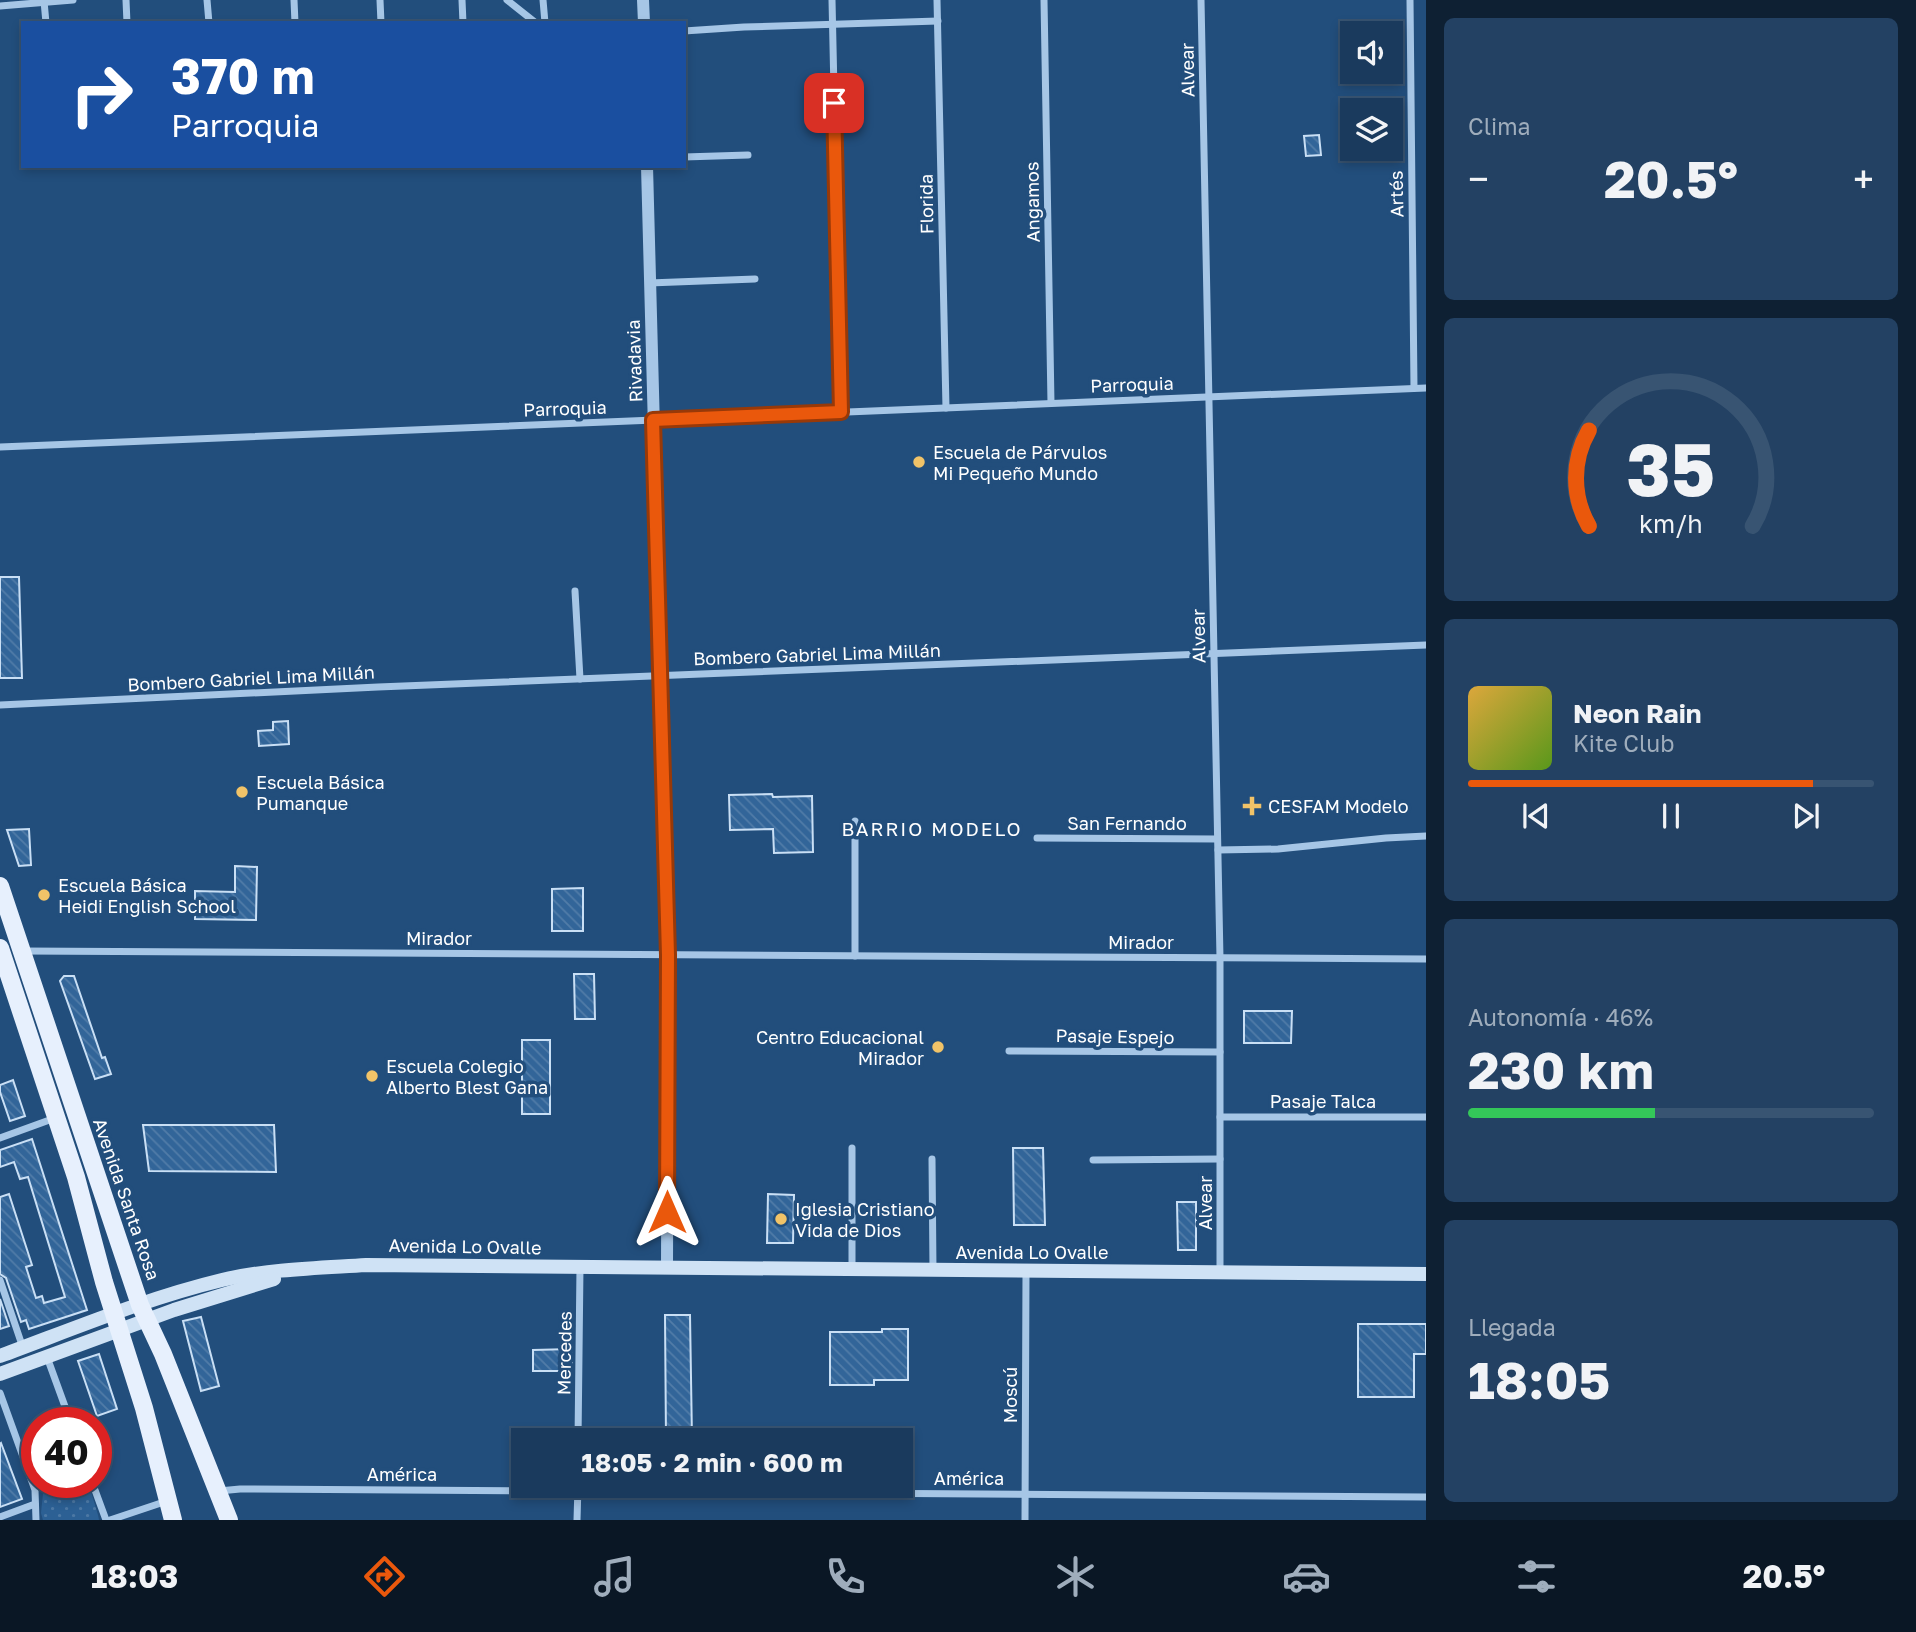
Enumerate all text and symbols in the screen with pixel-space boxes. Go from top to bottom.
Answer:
map controls [1340,21,1403,161]
button: sound [1340,21,1403,84]
street label: Alvear [1176,43,1198,97]
text: 370 m [171,46,315,105]
icon: right [56,49,147,140]
pin [804,73,864,133]
icon: arrive [815,84,853,122]
button: layers [1340,98,1403,161]
text: Parroquia [171,106,319,144]
text: Clima [1468,112,1531,140]
text: 20.5° [1604,147,1738,209]
text: − [1468,156,1489,201]
text: + [1853,156,1874,201]
street label: Angamos [1020,161,1044,243]
street label: Artés [1385,170,1407,218]
street label: Florida [914,174,938,234]
street label: Rivadavia [622,319,646,403]
street label: Parroquia [1090,372,1174,396]
street label: Parroquia [523,396,607,420]
text: 35 [1627,425,1715,512]
place label: Escuela de Párvulos Mi Pequeño Mundo [933,441,1107,484]
marker: Escuela de Párvulos Mi Pequeño Mundo [911,454,927,470]
text: km/h [1639,507,1703,538]
street label: Alvear [1187,609,1209,663]
street label: Bombero Gabriel Lima Millán [693,639,941,669]
street label: Bombero Gabriel Lima Millán [127,661,375,695]
text: Neon Rain [1573,698,1702,729]
text: Kite Club [1573,729,1674,757]
place label: Escuela Básica Pumanque [256,771,385,814]
marker: Escuela Básica Pumanque [234,784,250,800]
place label: CESFAM Modelo [1268,795,1409,817]
marker: CESFAM Modelo [1242,796,1262,816]
icon: previous [1517,797,1555,835]
icon: pause [1652,797,1690,835]
icon: next [1787,797,1825,835]
street label: San Fernando [1067,812,1187,834]
district label: BARRIO MODELO [841,817,1023,840]
place label: Escuela Básica Heidi English School [58,874,236,917]
marker: Escuela Básica Heidi English School [36,887,52,903]
street label: Mirador [406,927,472,949]
street label: Mirador [1108,931,1174,953]
text: Autonomía · 46% [1468,1003,1653,1031]
street label: Pasaje Espejo [1055,1024,1175,1048]
place label: Centro Educacional Mirador [756,1026,924,1069]
text: 230 km [1468,1038,1654,1100]
marker: Centro Educacional Mirador [930,1039,946,1055]
place label: Escuela Colegio Alberto Blest Gana [386,1055,548,1098]
marker: Escuela Colegio Alberto Blest Gana [364,1068,380,1084]
street label: Pasaje Talca [1270,1090,1376,1112]
street label: Avenida Santa Rosa [89,1115,165,1283]
position arrow [630,1175,704,1249]
street label: Alvear [1194,1176,1216,1230]
place label: Iglesia Cristiano Vida de Dios [795,1198,934,1241]
marker: Iglesia Cristiano Vida de Dios [773,1211,789,1227]
street label: Avenida Lo Ovalle [388,1234,542,1258]
street label: Avenida Lo Ovalle [956,1241,1108,1263]
street label: Mercedes [552,1311,576,1395]
text: Llegada [1468,1313,1556,1341]
text: 18:05 [1468,1348,1610,1410]
street label: Moscú [999,1367,1021,1423]
speed limit sign: 40 [21,1407,112,1498]
text: 18:05 · 2 min · 600 m [581,1447,843,1478]
street label: América [367,1463,437,1485]
street label: América [934,1467,1004,1489]
icon: directions [360,1552,409,1601]
icon: music [590,1552,639,1601]
icon: phone [821,1552,870,1601]
icon: climate [1051,1552,1100,1601]
icon: car [1282,1552,1331,1601]
icon: filters [1512,1552,1561,1601]
text: 18:03 [91,1557,178,1595]
text: 20.5° [1743,1557,1825,1595]

